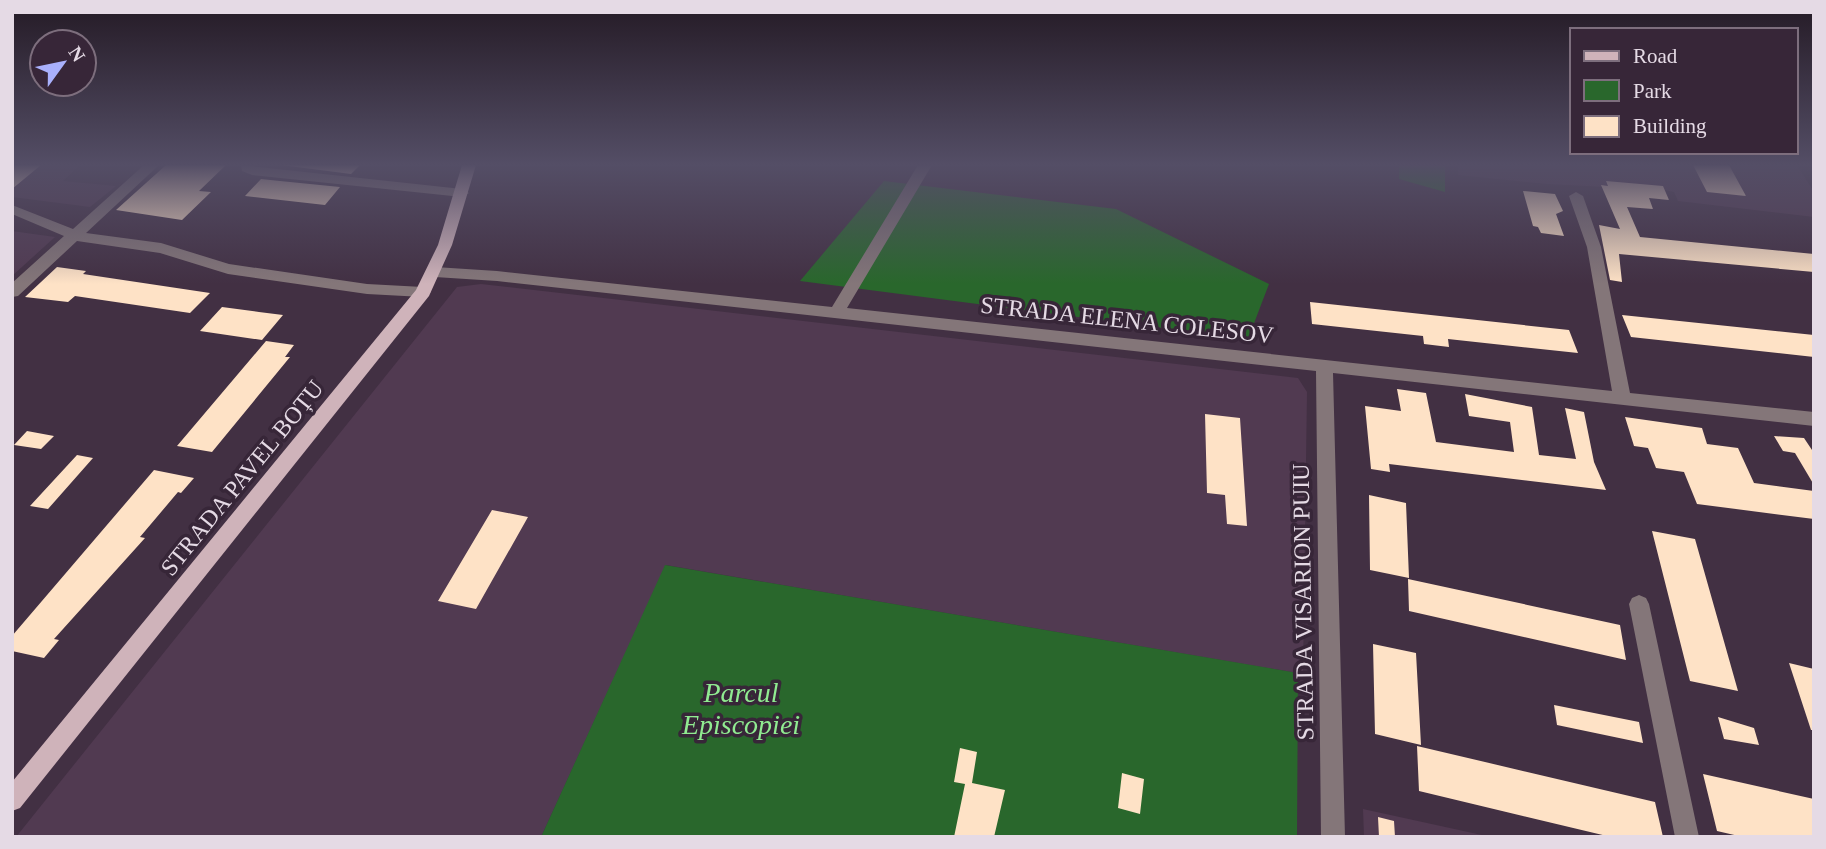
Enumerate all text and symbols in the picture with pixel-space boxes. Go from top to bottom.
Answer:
north arrow [28,28,98,98]
legend [1570,28,1798,154]
text: N [64,43,90,66]
text: Road [1633,44,1678,68]
text: Park [1633,79,1672,103]
text: Building [1633,114,1707,138]
street label: STRADA ELENA COLESOV [979,292,1276,348]
street label: STRADA PAVEL BOȚU [155,375,329,581]
street label: STRADA VISARION PUIU [1288,463,1318,741]
park label: Parcul Episcopiei [681,677,800,740]

